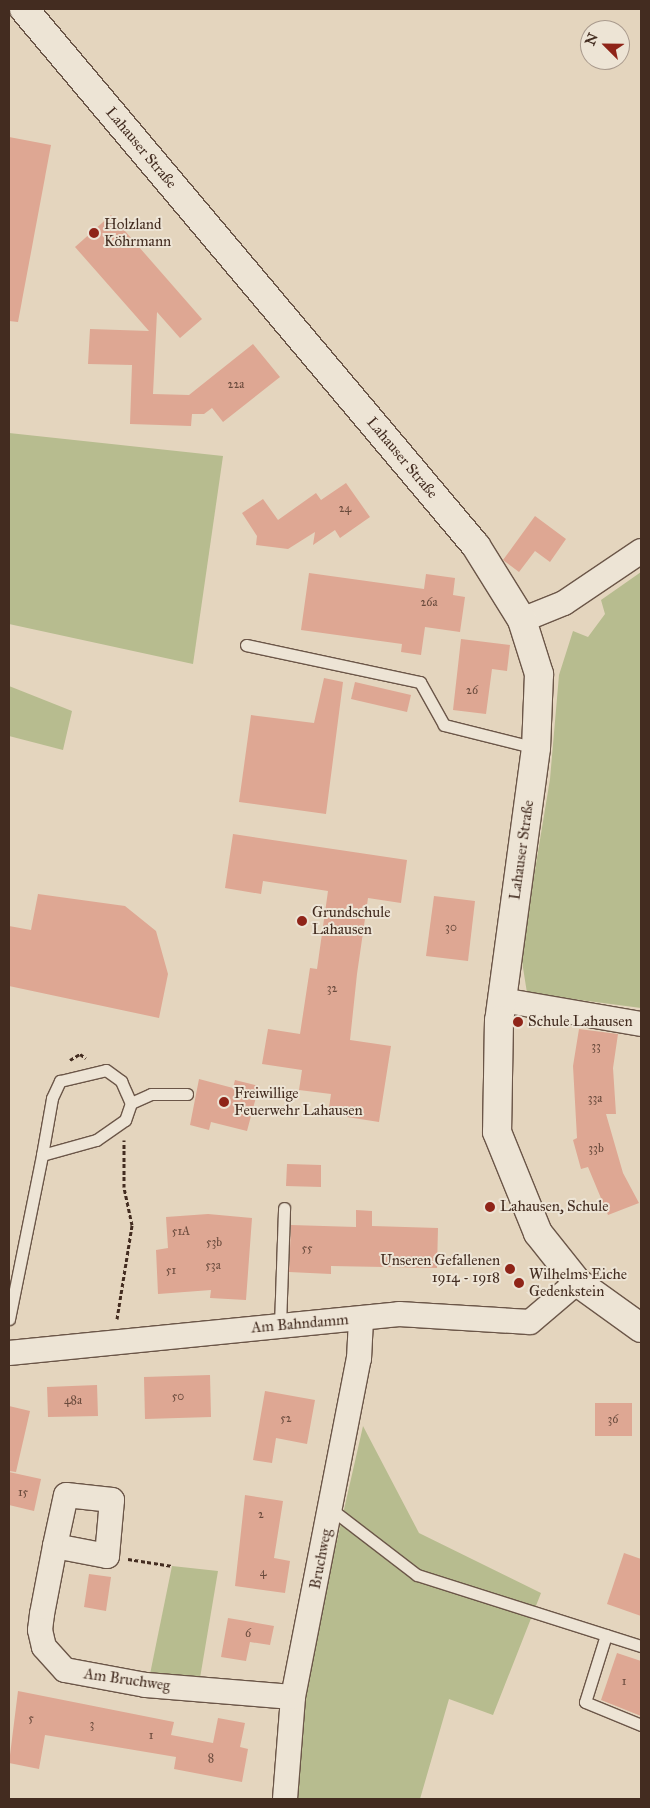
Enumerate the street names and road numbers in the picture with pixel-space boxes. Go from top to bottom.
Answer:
street label: Lahauser Straße [102,104,180,192]
street label: Lahauser Straße [363,414,441,502]
street label: Lahauser Straße [506,799,538,901]
street label: Am Bahndamm [251,1311,349,1337]
street label: Bruchweg [306,1527,336,1591]
street label: Am Bruchweg [83,1665,171,1695]

